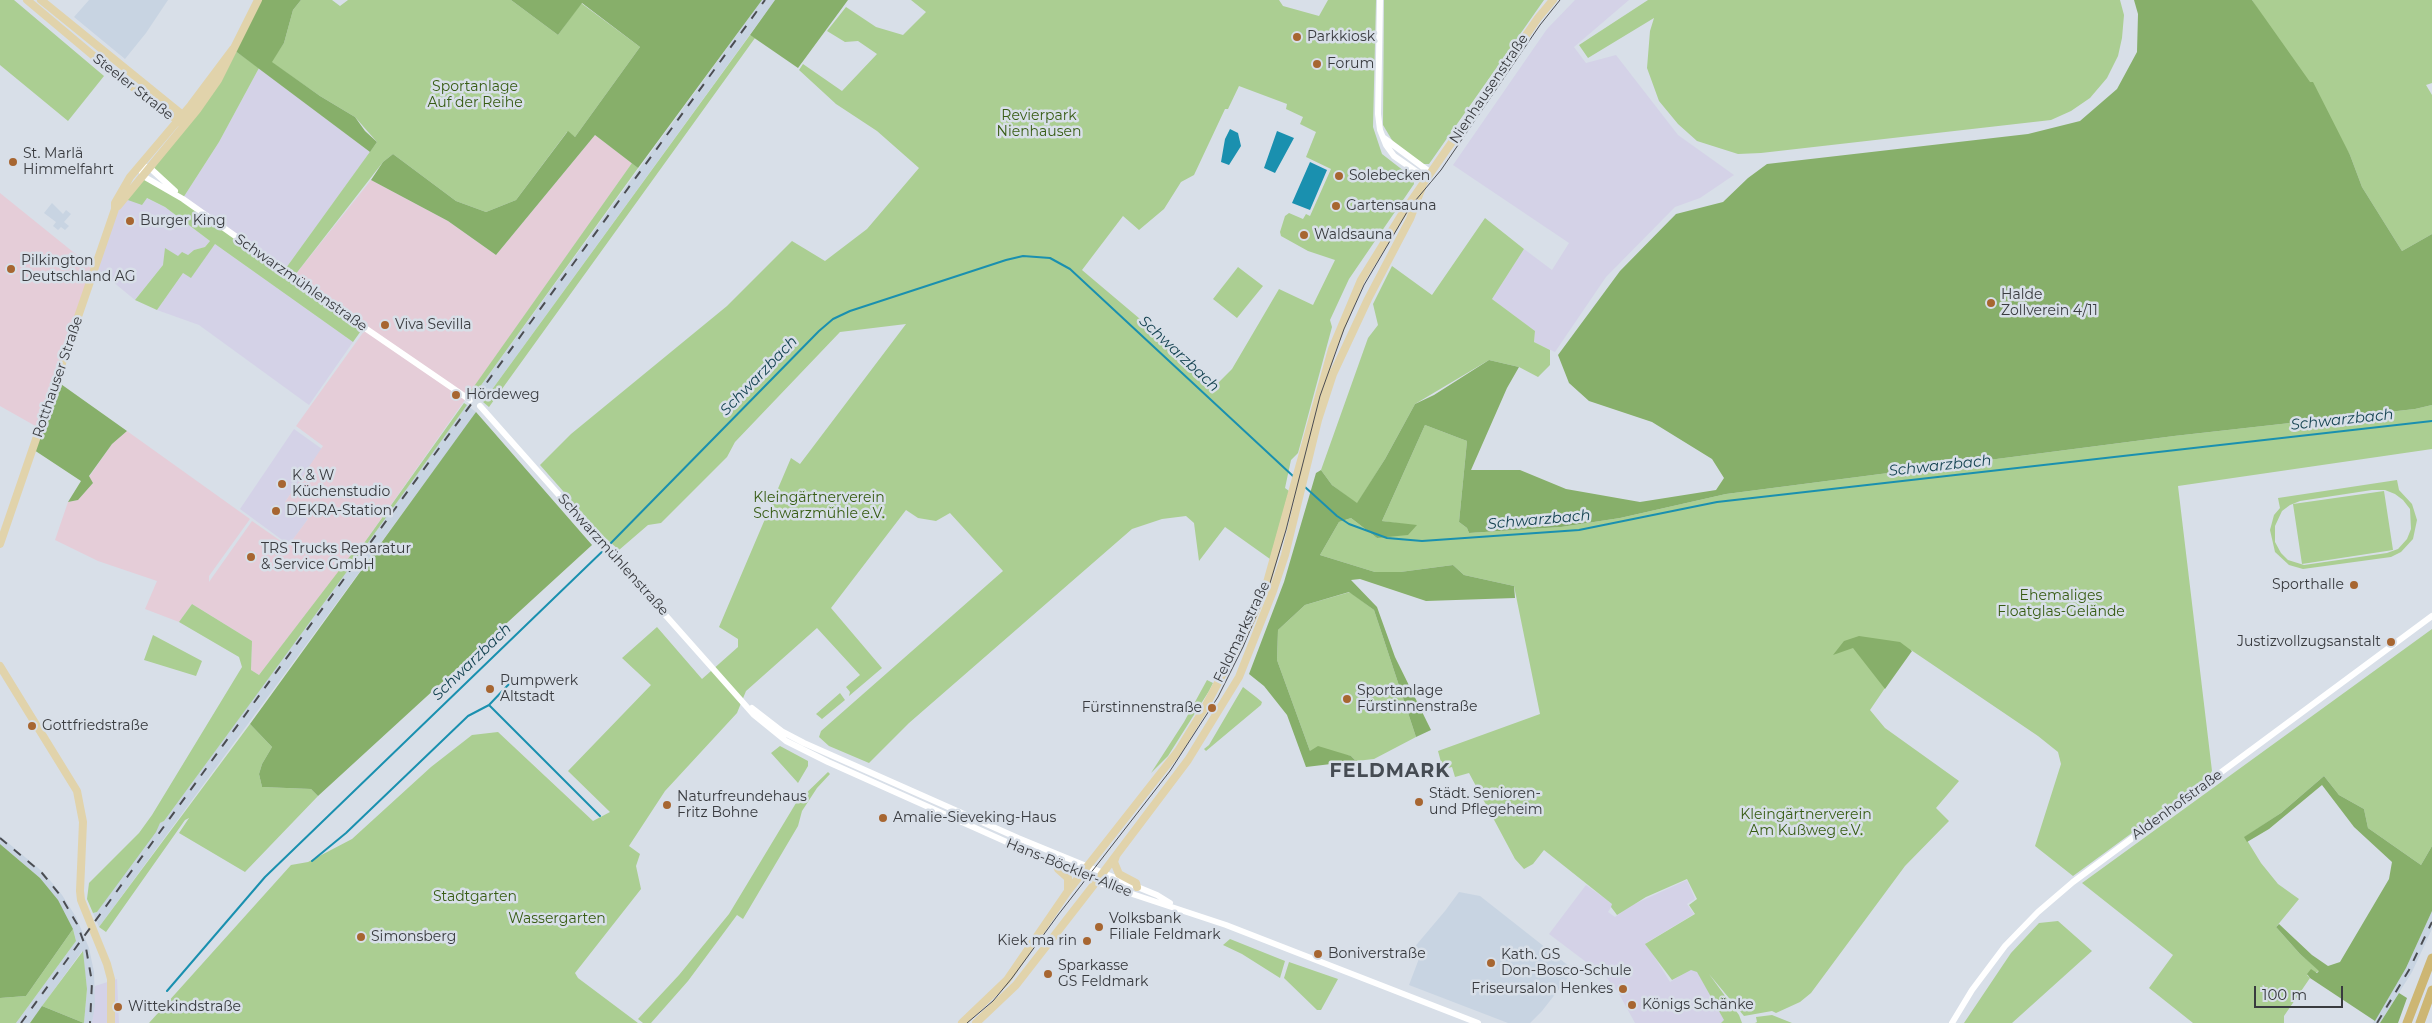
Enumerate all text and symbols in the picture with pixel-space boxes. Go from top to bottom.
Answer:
place label: Parkkiosk [1307,29,1375,45]
marker: Parkkiosk [1291,31,1303,43]
street label: Nienhausenstraße [1446,31,1532,147]
street label: Steeler Straße [89,50,177,124]
place label: Forum [1327,56,1374,72]
marker: Forum [1311,58,1323,70]
park label: Sportanlage Auf der Reihe [427,79,523,111]
park label: Revierpark Nienhausen [997,108,1081,140]
place label: St. Marlä Himmelfahrt [23,146,114,178]
marker: St. Marlä Himmelfahrt [7,156,19,168]
place label: Solebecken [1349,168,1430,184]
marker: Solebecken [1333,170,1345,182]
place label: Gartensauna [1346,198,1436,214]
marker: Gartensauna [1330,200,1342,212]
place label: Burger King [140,213,226,229]
marker: Burger King [124,215,136,227]
place label: Waldsauna [1314,227,1393,243]
marker: Waldsauna [1298,229,1310,241]
street label: Schwarzmühlenstraße [232,231,370,335]
place label: Pilkington Deutschland AG [21,253,136,286]
marker: Pilkington Deutschland AG [5,263,17,275]
place label: Halde Zollverein 4/11 [2001,287,2098,320]
marker: Halde Zollverein 4/11 [1985,297,1997,309]
water label: Schwarzbach [1135,312,1223,396]
street label: Rotthauser Straße [29,314,87,440]
place label: Viva Sevilla [395,317,472,333]
marker: Viva Sevilla [379,319,391,331]
water label: Schwarzbach [717,333,801,419]
place label: Hördeweg [466,387,540,403]
marker: Hördeweg [450,389,462,401]
water label: Schwarzbach [2290,406,2394,434]
water label: Schwarzbach [1888,452,1992,480]
place label: K & W Küchenstudio [292,468,390,501]
marker: K & W Küchenstudio [276,478,288,490]
park label: Kleingärtnerverein Schwarzmühle e.V. [753,490,885,522]
street label: Schwarzmühlenstraße [554,491,672,619]
place label: DEKRA-Station [286,503,392,519]
marker: DEKRA-Station [270,505,282,517]
water label: Schwarzbach [1487,507,1591,533]
place label: TRS Trucks Reparatur & Service GmbH [261,541,411,574]
marker: TRS Trucks Reparatur & Service GmbH [245,551,257,563]
place label: Sporthalle [2272,577,2344,593]
street label: Feldmarkstraße [1210,579,1274,685]
marker: Sporthalle [2348,579,2360,591]
park label: Ehemaliges Floatglas-Gelände [1997,588,2125,620]
water label: Schwarzbach [429,620,515,704]
place label: Justizvollzugsanstalt [2237,634,2381,650]
marker: Justizvollzugsanstalt [2385,636,2397,648]
place label: Pumpwerk Altstadt [500,673,578,706]
marker: Pumpwerk Altstadt [484,683,496,695]
place label: Sportanlage Fürstinnenstraße [1357,683,1477,716]
marker: Sportanlage Fürstinnenstraße [1341,693,1353,705]
place label: Fürstinnenstraße [1082,700,1202,716]
marker: Fürstinnenstraße [1206,702,1218,714]
place label: Gottfriedstraße [42,718,148,734]
marker: Gottfriedstraße [26,720,38,732]
district label: FELDMARK [1329,760,1451,782]
street label: Aldenhofstraße [2128,767,2226,843]
place label: Städt. Senioren- und Pflegeheim [1429,786,1543,819]
place label: Naturfreundehaus Fritz Bohne [677,789,807,822]
marker: Städt. Senioren- und Pflegeheim [1413,796,1425,808]
marker: Naturfreundehaus Fritz Bohne [661,799,673,811]
park label: Kleingärtnerverein Am Kußweg e.V. [1740,807,1872,840]
place label: Amalie-Sieveking-Haus [893,810,1056,826]
marker: Amalie-Sieveking-Haus [877,812,889,824]
street label: Hans-Böckler-Allee [1004,835,1134,901]
park label: Stadtgarten [433,889,517,905]
park label: Wassergarten [508,911,606,927]
place label: Volksbank Filiale Feldmark [1109,911,1221,944]
marker: Volksbank Filiale Feldmark [1093,921,1105,933]
place label: Simonsberg [371,929,456,945]
marker: Simonsberg [355,931,367,943]
place label: Kiek ma rin [997,933,1077,949]
marker: Kiek ma rin [1081,935,1093,947]
place label: Boniverstraße [1328,946,1426,962]
place label: Kath. GS Don-Bosco-Schule [1501,947,1632,980]
marker: Boniverstraße [1312,948,1324,960]
marker: Kath. GS Don-Bosco-Schule [1485,957,1497,969]
place label: Sparkasse GS Feldmark [1058,958,1148,990]
marker: Sparkasse GS Feldmark [1042,968,1054,980]
scale bar [2257,976,2346,1008]
place label: Friseursalon Henkes [1471,981,1613,997]
marker: Friseursalon Henkes [1617,983,1629,995]
text: 100 m [2262,985,2307,1004]
place label: Königs Schänke [1642,997,1754,1013]
place label: Wittekindstraße [128,999,241,1015]
marker: Königs Schänke [1626,999,1638,1011]
marker: Wittekindstraße [112,1001,124,1013]

